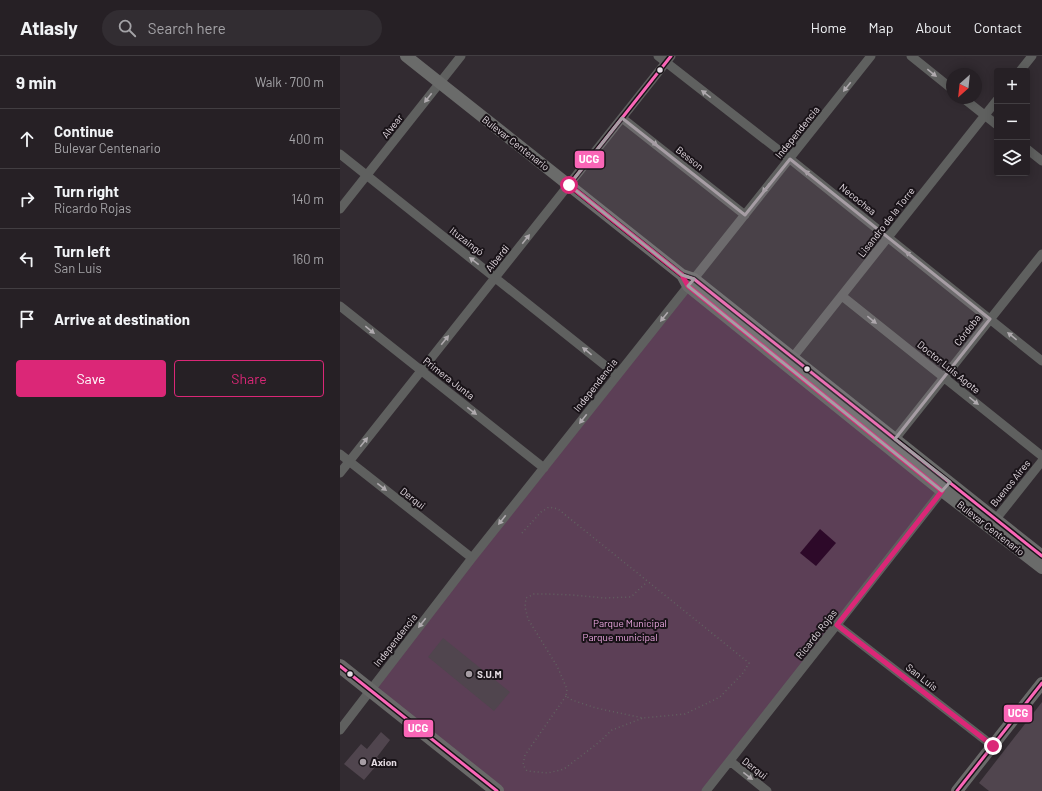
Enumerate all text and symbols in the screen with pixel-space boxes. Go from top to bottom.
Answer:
search box [102,10,382,46]
text: Atlasly [20,16,78,39]
icon: search [116,17,138,39]
text: Search here [148,19,226,37]
text: Home [811,19,847,36]
text: Map [869,19,893,36]
text: About [915,19,952,36]
text: Contact [974,19,1022,36]
unlabelled marker [655,65,665,75]
one-way arrow [926,68,937,77]
north arrow [946,68,982,104]
map controls [994,68,1030,176]
button: + [994,68,1030,104]
text: 9 min [16,72,56,92]
text: Walk · 700 m [255,74,324,90]
one-way arrow [843,81,852,92]
one-way arrow [701,89,712,98]
one-way arrow [424,92,433,103]
street label: Independencia [772,103,822,161]
button: − [994,104,1030,140]
street label: Alvear [379,111,405,140]
street label: Bulevar Centenario [480,113,552,173]
text: Continue [54,122,114,140]
icon: ahead [16,128,38,150]
text: 400 m [289,131,324,147]
one-way arrow [647,138,658,146]
text: Bulevar Centenario [54,140,161,156]
button: layers [994,140,1030,176]
street label: Besson [674,143,706,173]
line badge: UCG [574,150,605,169]
text: UCG [579,152,599,165]
one-way arrow [803,170,814,178]
route start [560,176,578,194]
street label: Necochea [837,181,879,217]
text: Turn right [54,182,119,200]
one-way arrow [762,183,771,194]
street label: Lisandro de la Torre [855,185,917,259]
icon: right [16,188,38,210]
text: 140 m [292,191,324,207]
text: Ricardo Rojas [54,200,131,216]
street label: Ituzaingó [448,224,486,258]
one-way arrow [522,233,531,244]
text: Turn left [54,242,110,260]
street label: Alberdi [483,242,511,274]
icon: left [16,248,38,270]
text: 160 m [292,251,324,267]
one-way arrow [905,251,916,260]
one-way arrow [469,257,480,265]
text: San Luis [54,260,102,276]
icon: arrive [16,308,38,330]
text: Arrive at destination [54,310,190,328]
one-way arrow [659,311,668,322]
street label: Córdoba [951,312,983,348]
one-way arrow [867,316,878,324]
one-way arrow [365,326,376,334]
one-way arrow [1006,332,1017,341]
one-way arrow [441,335,450,346]
street label: Doctor Luis Agote [915,338,983,396]
one-way arrow [581,346,592,355]
street label: Primera Junta [421,354,477,402]
street label: Independencia [571,356,619,414]
button: Save [16,360,166,397]
button: Share [174,360,324,397]
unlabelled marker [802,364,812,374]
one-way arrow [968,397,979,406]
one-way arrow [467,407,478,415]
one-way arrow [579,413,587,424]
one-way arrow [360,437,369,447]
street label: Buenos Aires [988,457,1033,509]
one-way arrow [376,483,387,492]
street label: Derqui [398,485,428,511]
street label: Bulevar Centenario [955,498,1027,558]
one-way arrow [498,515,507,526]
street label: Ricardo Rojas [793,607,839,661]
street label: Independencia [371,611,419,669]
park label: Parque Municipal [593,617,667,629]
one-way arrow [418,618,427,629]
park label: Parque municipal [583,631,657,643]
street label: San Luis [904,661,940,693]
place label: S.U.M [477,668,502,680]
unlabelled marker [345,669,355,679]
marker: S.U.M [464,669,474,679]
line badge: UCG [1003,704,1033,723]
text: UCG [1008,706,1028,719]
line badge: UCG [403,719,434,738]
text: UCG [408,721,428,734]
route end [984,737,1002,755]
street label: Derqui [740,755,770,781]
place label: Axion [371,756,397,768]
marker: Axion [358,757,368,767]
one-way arrow [743,772,754,780]

